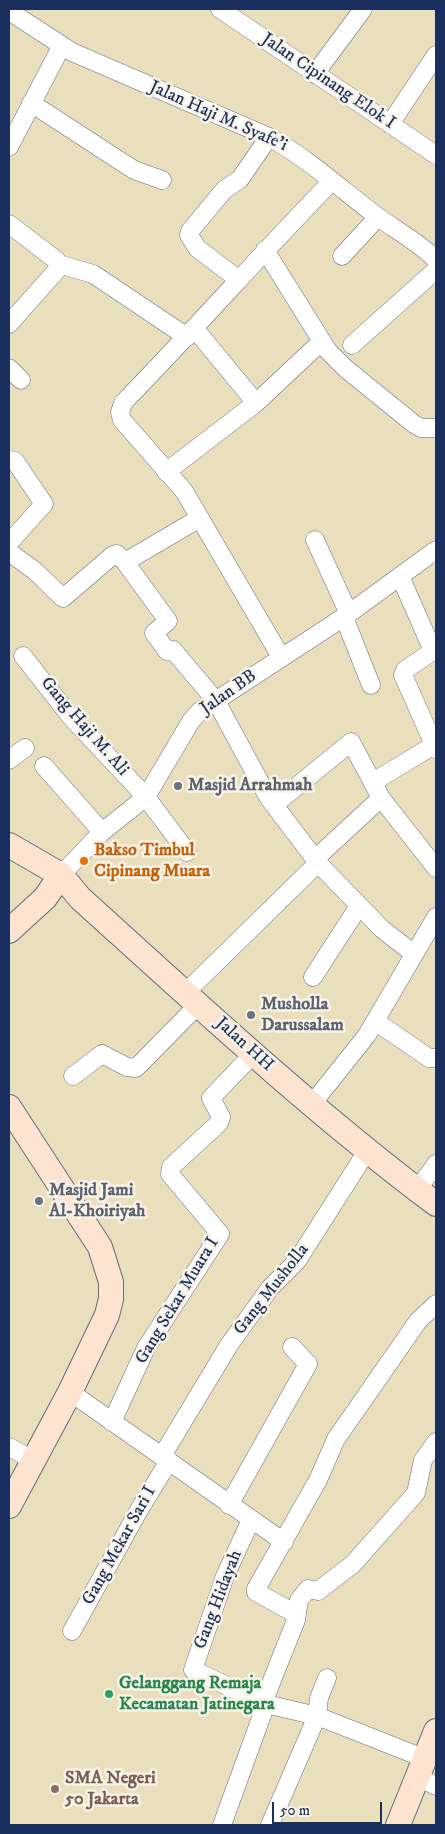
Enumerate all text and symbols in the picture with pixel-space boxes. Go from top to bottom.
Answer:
street label: Jalan Cipinang Elok I [257,29,399,135]
street label: Jalan Haji M. Syafe'i [146,77,290,157]
street label: Jalan BB [197,666,261,720]
street label: Gang Haji M. Ali [35,673,133,781]
place label: Masjid Arrahmah [188,775,312,797]
marker: Masjid Arrahmah [172,780,184,792]
place label: Bakso Timbul Cipinang Muara [94,840,210,882]
marker: Bakso Timbul Cipinang Muara [78,855,90,867]
place label: Musholla Darussalam [261,994,344,1036]
marker: Musholla Darussalam [245,1009,257,1021]
street label: Jalan HH [210,1013,278,1077]
place label: Masjid Jami Al-Khoiriyah [49,1180,146,1222]
marker: Masjid Jami Al-Khoiriyah [33,1195,45,1207]
street label: Gang Sekar Muara I [132,1234,224,1368]
street label: Gang Musholla [230,1240,314,1340]
street label: Gang Mekar Sari I [78,1483,162,1609]
street label: Gang Hidayah [190,1548,248,1652]
place label: Gelanggang Remaja Kecamatan Jatinegara [119,1673,275,1716]
marker: Gelanggang Remaja Kecamatan Jatinegara [103,1688,115,1700]
place label: SMA Negeri 50 Jakarta [65,1768,156,1810]
marker: SMA Negeri 50 Jakarta [49,1783,61,1795]
scale bar [275,1792,385,1824]
text: 50 m [280,1801,310,1820]

